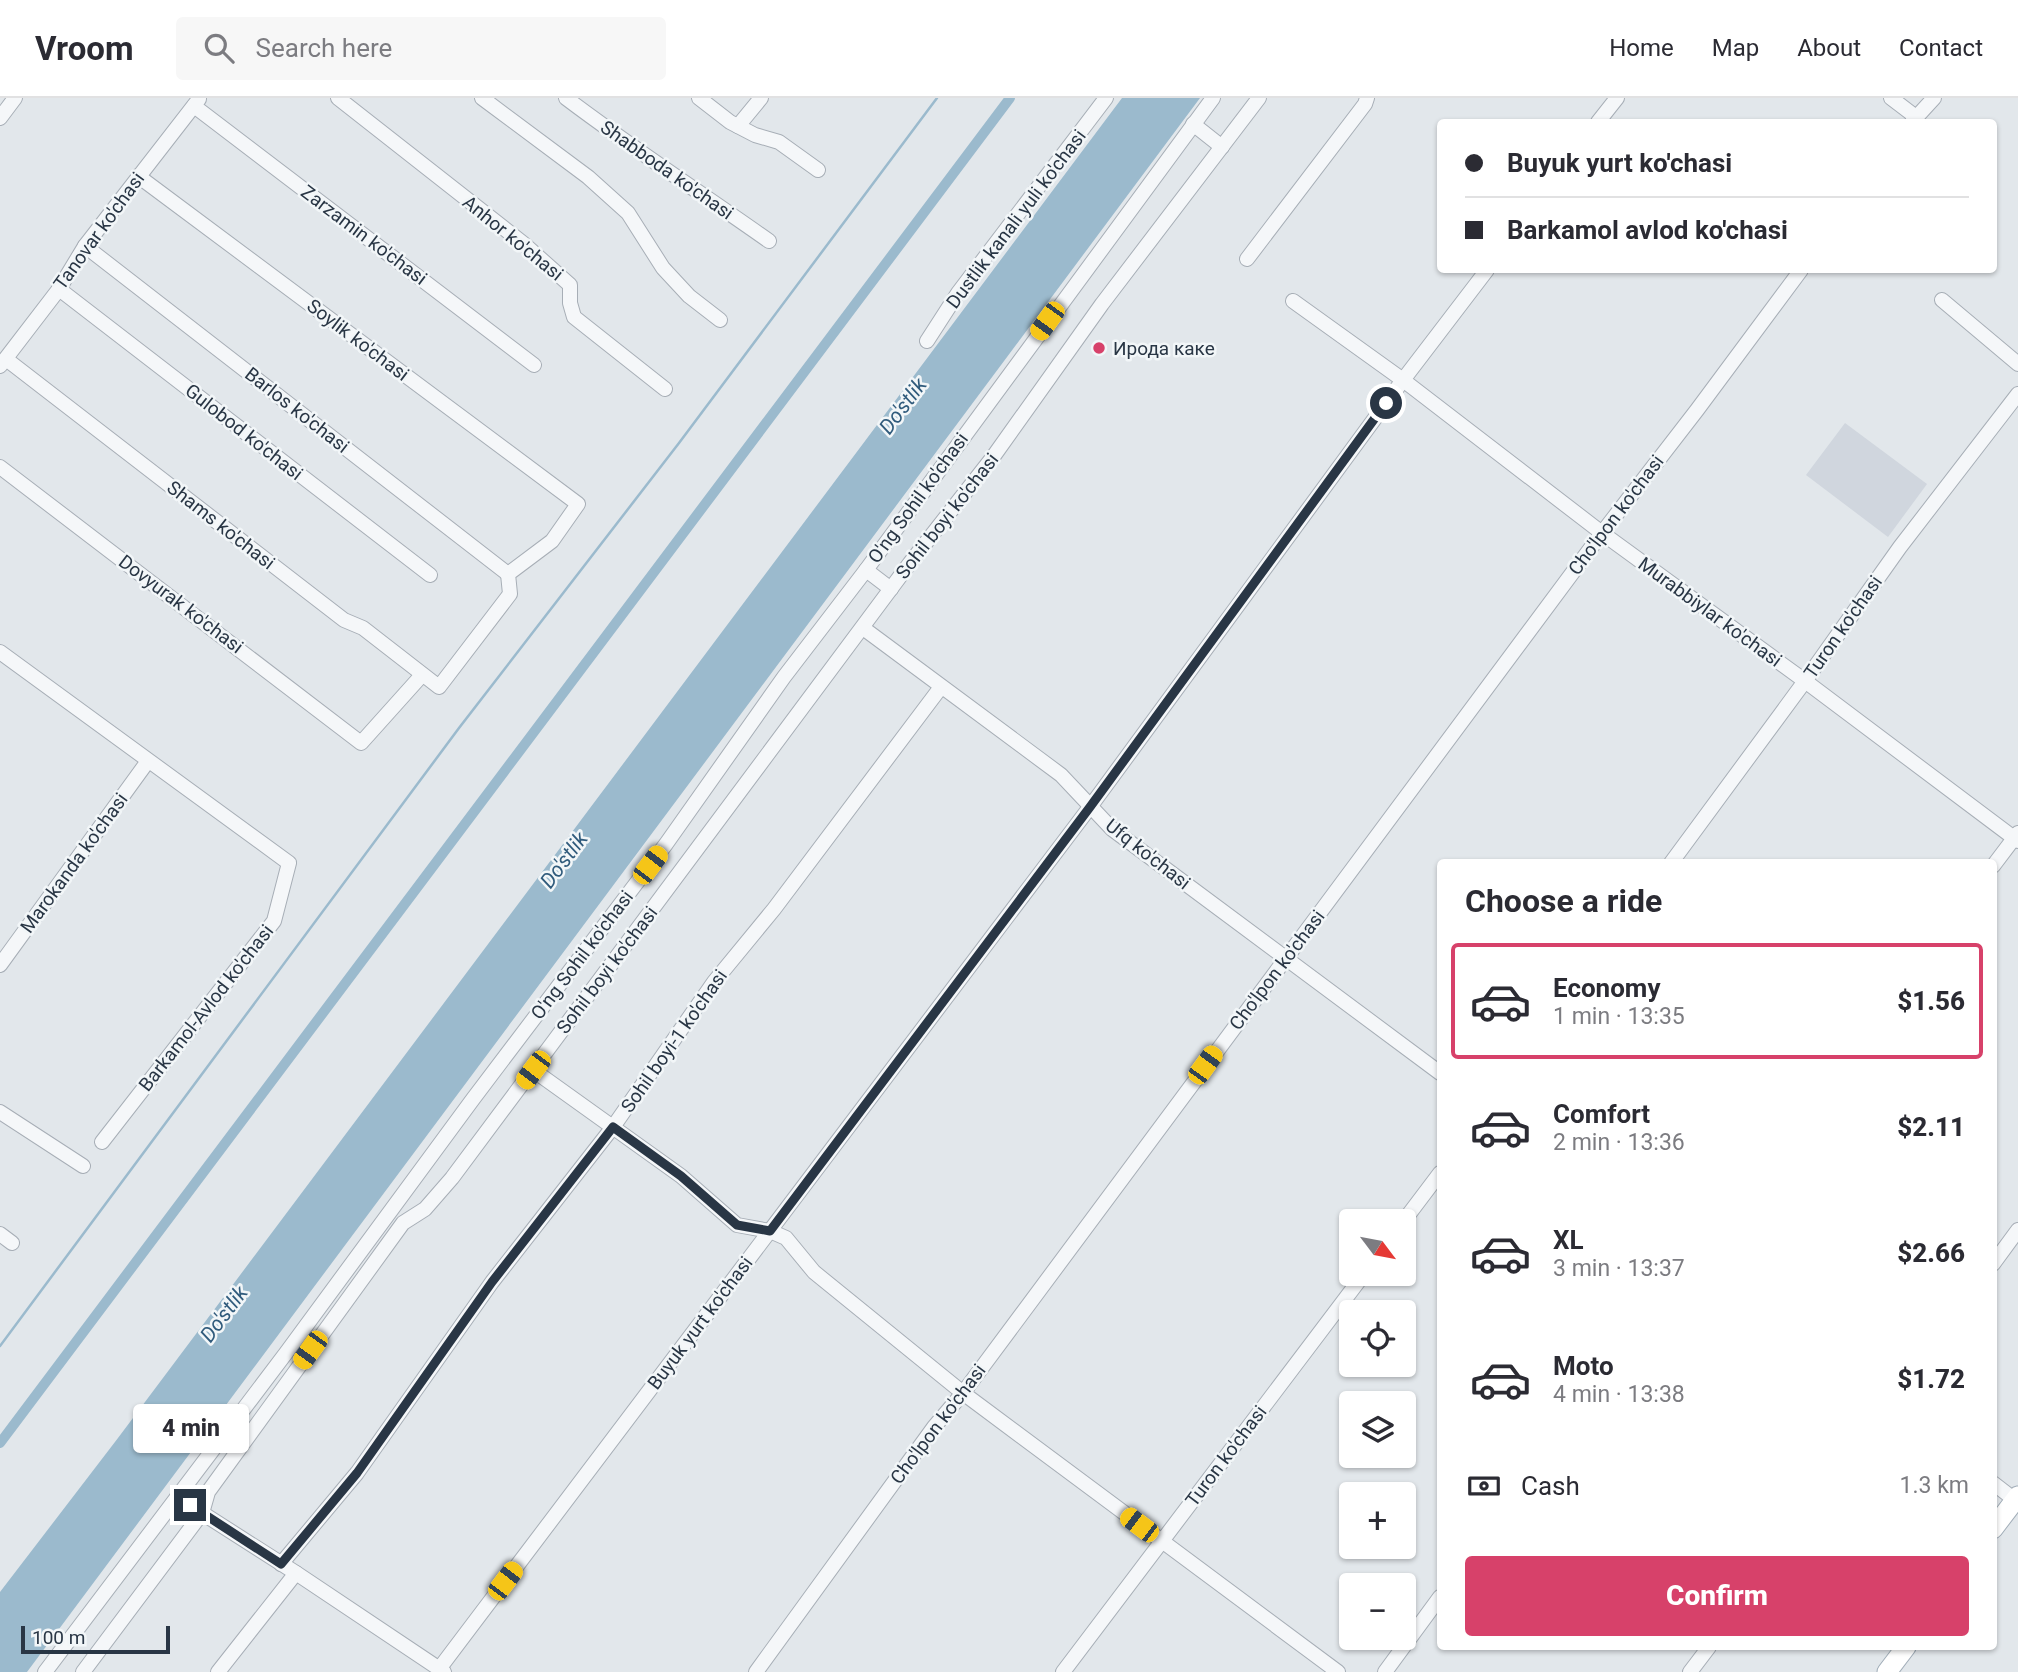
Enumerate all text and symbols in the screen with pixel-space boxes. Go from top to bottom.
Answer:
search box [176,17,666,80]
text: Vroom [35,29,134,68]
icon: search [200,29,238,67]
text: Search here [256,33,392,63]
text: Home [1609,34,1674,62]
text: Map [1712,34,1759,62]
text: About [1797,34,1861,62]
text: Contact [1899,34,1983,62]
street label: Shabboda ko'chasi [596,116,738,224]
street label: Dustlik kanali yuli ko'chasi [941,125,1091,313]
text: Buyuk yurt ko'chasi [1507,148,1732,178]
street label: Tanovar ko'chasi [49,168,149,294]
street label: Zarzamin ko'chasi [297,180,431,290]
street label: Anhor ko'chasi [458,191,568,285]
text: Barkamol avlod ko'chasi [1507,215,1788,245]
street label: Soylik ko'chasi [302,294,414,386]
car [1027,298,1068,344]
place label: Ирода каке [1113,337,1215,360]
marker: Ирода каке [1091,340,1107,356]
street label: Barlos ko'chasi [240,362,354,458]
water label: Do'stlik [874,373,932,439]
street label: Gulobod ko'chasi [181,379,307,485]
route start [1370,387,1402,419]
street label: O'ng Sohil ko'chasi [863,428,973,568]
street label: Sohil boyi ko'chasi [891,448,1003,584]
street label: Cho'lpon ko'chasi [1563,450,1669,580]
street label: Shams ko'chasi [163,476,279,574]
street label: Dovyurak ko'chasi [114,550,248,658]
street label: Murabbiylar ko'chasi [1634,552,1786,672]
street label: Turon ko'chasi [1799,571,1887,683]
street label: Marokanda ko'chasi [16,789,132,937]
street label: Ufq ko'chasi [1101,814,1195,894]
water label: Do'stlik [535,827,593,893]
car [629,842,672,888]
text: Choose a ride [1465,882,1662,920]
street label: O'ng Sohil ko'chasi [526,886,638,1024]
street label: Sohil boyi ko'chasi [552,902,662,1038]
street label: Cho'lpon ko'chasi [1224,905,1330,1035]
street label: Barkamol-Avlod ko'chasi [134,920,278,1096]
street label: Sohil boyi-1 ko'chasi [616,965,732,1117]
icon: car [1469,970,1532,1033]
text: Economy [1553,973,1660,1003]
text: $1.56 [1897,986,1965,1016]
text: 1 min · 13:35 [1553,1003,1685,1030]
car [1185,1042,1226,1088]
car [512,1047,555,1093]
icon: car [1469,1096,1532,1159]
text: Comfort [1553,1099,1650,1129]
text: $2.11 [1897,1112,1965,1142]
text: 2 min · 13:36 [1553,1129,1685,1156]
north arrow [1339,1209,1416,1286]
map controls [1339,1209,1416,1650]
icon: car [1469,1222,1532,1285]
text: XL [1553,1225,1584,1255]
text: $2.66 [1897,1238,1965,1268]
street label: Buyuk yurt ko'chasi [642,1252,758,1394]
text: 3 min · 13:37 [1553,1255,1685,1282]
water label: Do'stlik [195,1281,253,1347]
button: locate [1339,1300,1416,1377]
car [290,1327,331,1373]
icon: car [1469,1348,1532,1411]
text: Moto [1553,1351,1614,1381]
street label: Cho'lpon ko'chasi [885,1359,991,1489]
text: $1.72 [1897,1364,1965,1394]
text: 4 min · 13:38 [1553,1381,1685,1408]
button: layers [1339,1391,1416,1468]
street label: Turon ko'chasi [1181,1401,1271,1511]
callout: 4 min [132,1404,248,1452]
text: 4 min [162,1415,220,1442]
icon: cash [1465,1467,1503,1505]
text: Cash [1521,1471,1580,1501]
text: 1.3 km [1900,1472,1969,1499]
button: + [1339,1482,1416,1559]
route end [174,1489,206,1521]
car [1116,1504,1163,1546]
button: Confirm [1465,1556,1969,1636]
car [484,1558,527,1604]
button: − [1339,1573,1416,1650]
scale bar [21,1623,170,1655]
text: 100 m [32,1626,85,1649]

